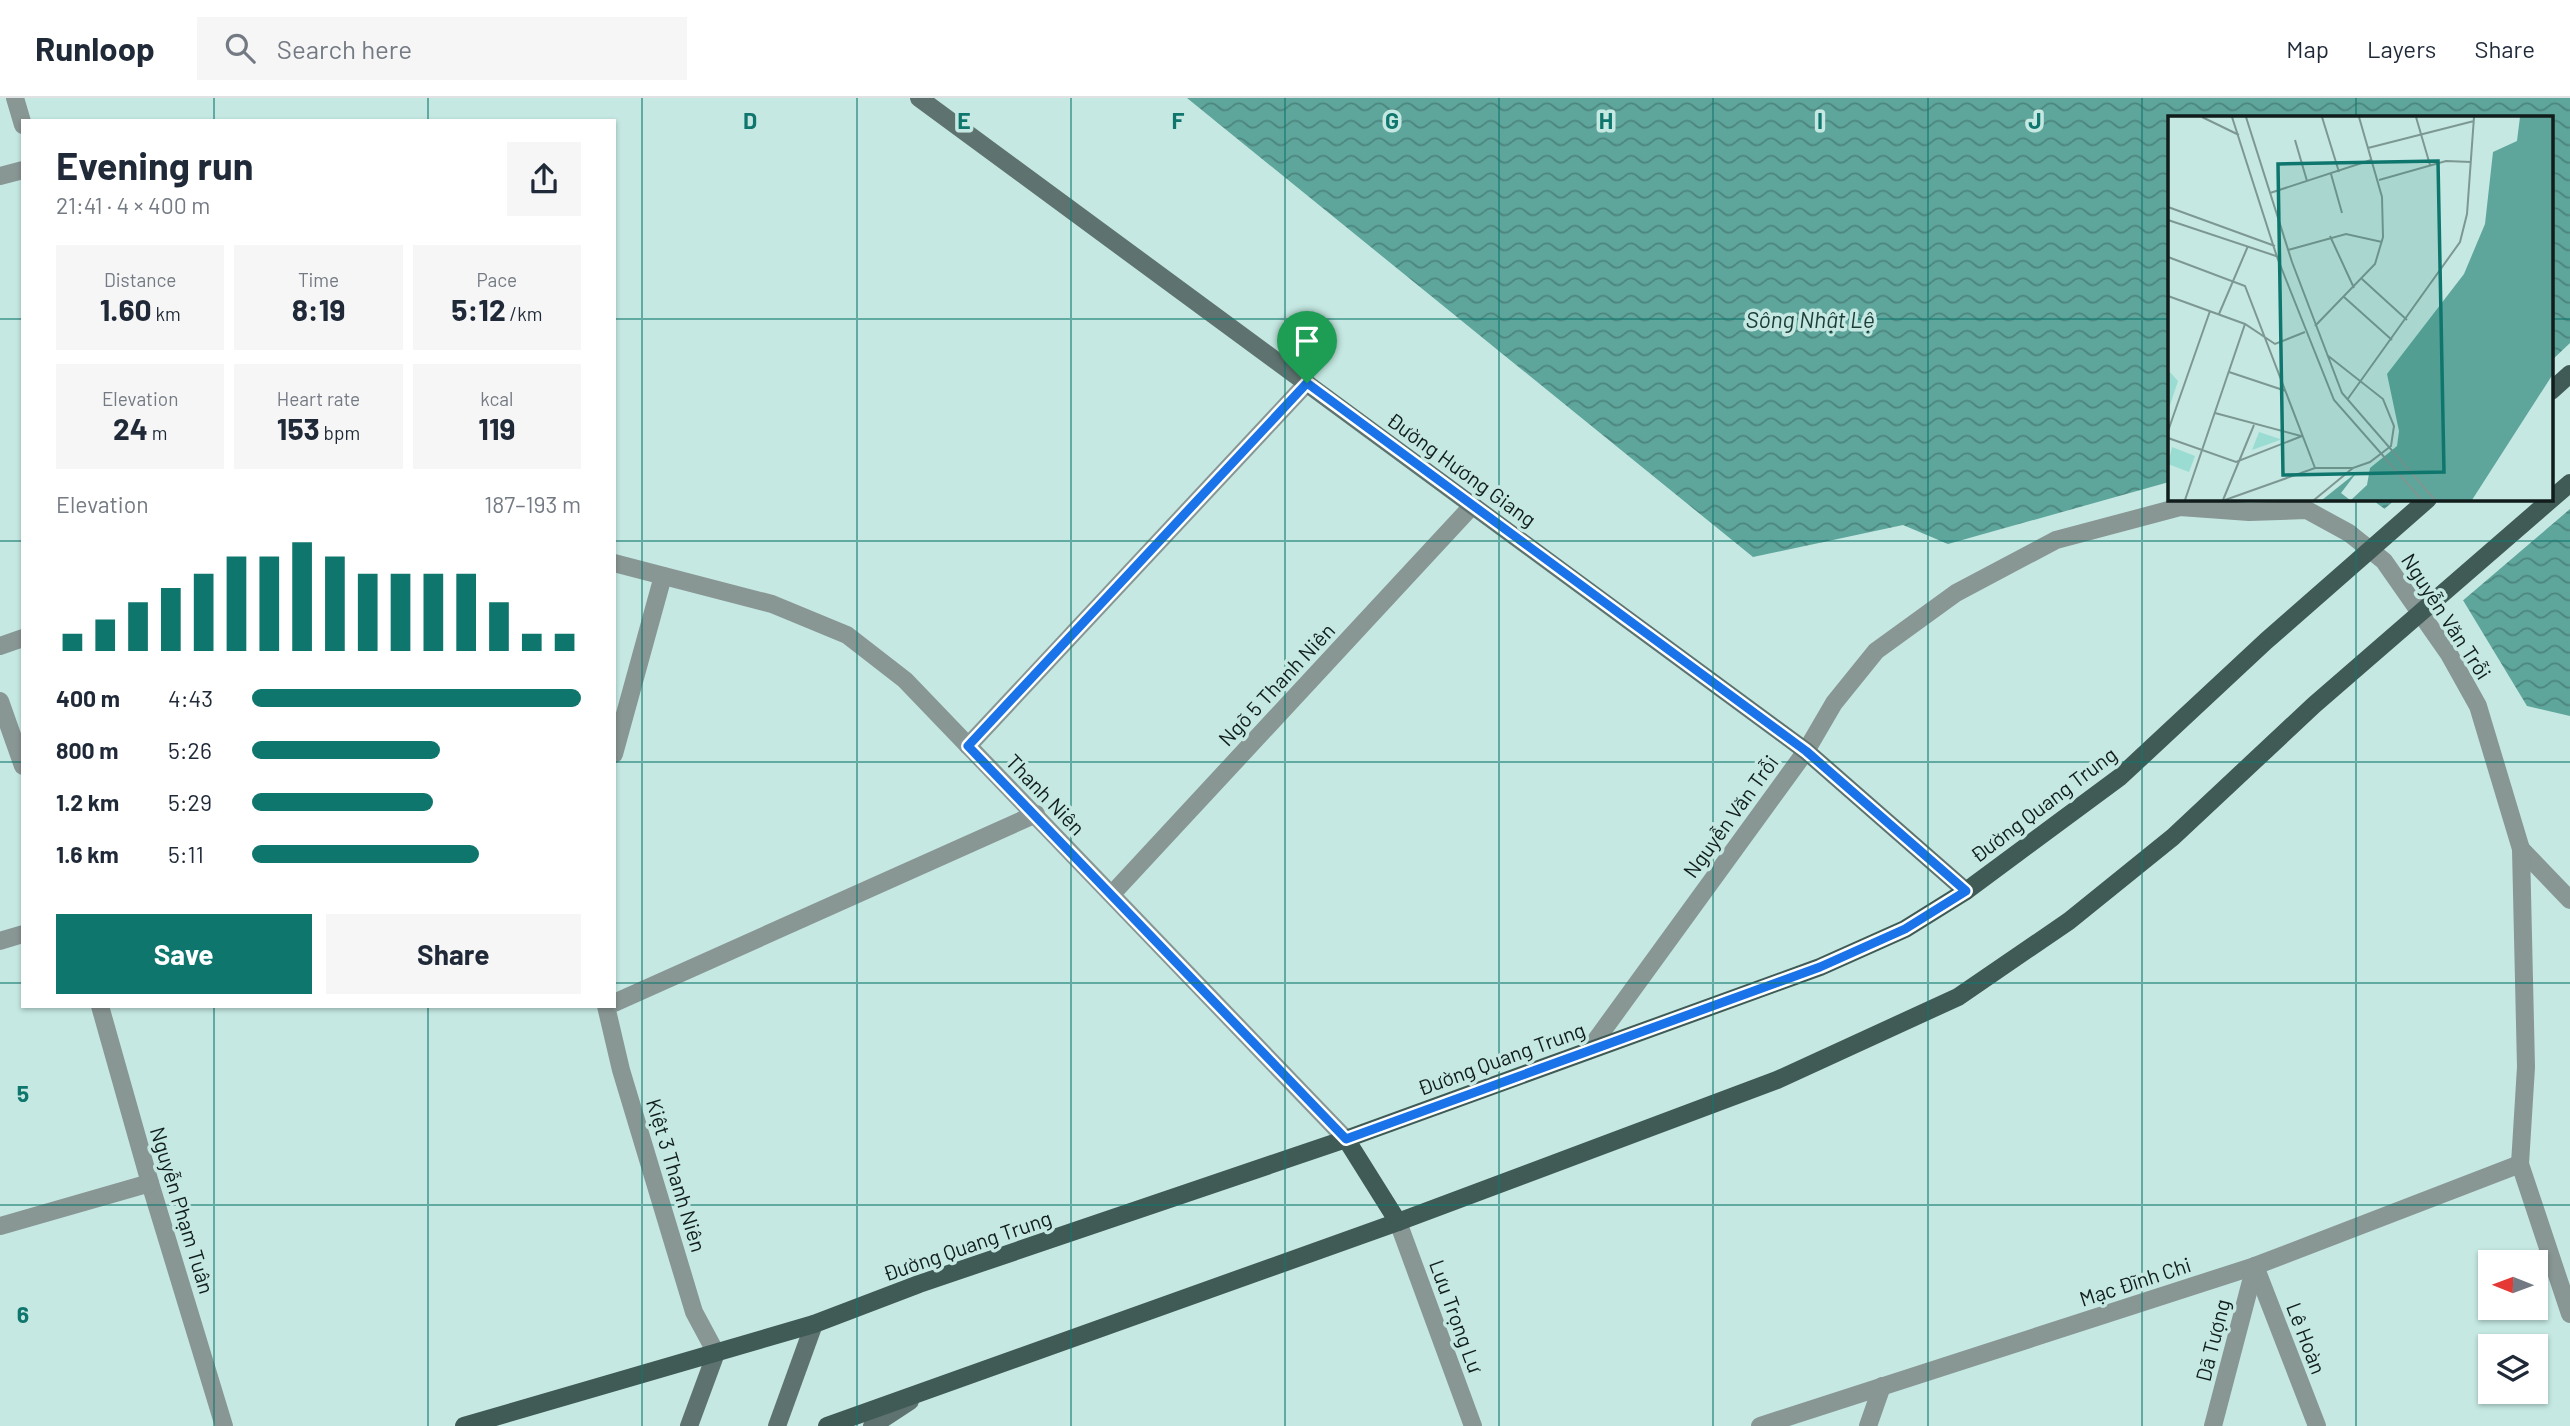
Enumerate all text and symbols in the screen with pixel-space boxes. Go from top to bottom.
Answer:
search box [197,17,687,80]
text: Runloop [35,28,155,68]
icon: search [221,29,259,67]
text: Search here [277,33,412,64]
text: Map [2286,34,2329,63]
text: Layers [2367,34,2436,63]
text: Share [2474,34,2535,63]
text: D [743,106,757,134]
text: E [957,106,971,134]
text: F [1172,106,1185,134]
text: G [1385,106,1399,134]
text: H [1599,106,1613,134]
text: I [1817,106,1823,134]
text: J [2028,106,2042,134]
inset map [2168,116,2552,500]
text: Evening run [56,142,254,188]
button: share [507,142,581,216]
text: 21:41 · 4 × 400 m [56,191,210,219]
text: Distance [104,268,176,291]
text: Time [298,268,339,291]
text: Pace [476,268,517,291]
text: 1.60 [100,291,152,327]
text: 8:19 [292,291,345,327]
text: 5:12 [451,291,506,327]
text: km [152,302,181,325]
text: /km [506,302,542,325]
water label: Sông Nhật Lệ [1745,305,1875,333]
pin [1277,311,1337,383]
icon: arrive [1288,322,1326,360]
text: Elevation [102,387,178,410]
text: Heart rate [277,387,360,410]
text: kcal [480,387,513,410]
street label: Đường Hương Giang [1383,407,1541,531]
text: 24 [113,410,148,446]
text: 153 [277,410,320,446]
text: 119 [478,410,516,446]
text: m [148,421,167,444]
text: bpm [320,421,360,444]
text: Elevation [56,490,149,518]
text: 187–193 m [484,490,581,518]
street label: Nguyễn Văn Trỗi [2397,548,2497,684]
street label: Ngõ 5 Thanh Niên [1213,617,1339,751]
text: 400 m [56,684,120,712]
text: 4:43 [168,684,213,712]
text: 800 m [56,736,118,764]
text: 5:26 [168,736,212,764]
street label: Đường Quang Trung [1965,741,2121,867]
street label: Thanh Niên [1001,748,1091,840]
street label: Nguyễn Văn Trỗi [1677,750,1783,882]
text: 1.2 km [56,788,119,816]
text: 5:29 [168,788,212,816]
text: 1.6 km [56,840,119,868]
text: 5:11 [168,840,204,868]
button: Save [56,914,312,994]
button: Share [326,914,581,994]
street label: Đường Quang Trung [1414,1016,1588,1100]
text: 5 [17,1079,29,1107]
street label: Kiệt 3 Thanh Niên [642,1095,712,1255]
street label: Nguyễn Phạm Tuân [146,1124,220,1296]
street label: Đường Quang Trung [879,1204,1055,1286]
north arrow [2478,1250,2548,1320]
map controls [2478,1250,2548,1404]
street label: Mạc Đĩnh Chi [2076,1251,2194,1311]
street label: Lưu Trọng Lư [1425,1256,1489,1377]
street label: Dã Tượng [2190,1296,2234,1384]
street label: Lê Hoàn [2282,1299,2332,1377]
text: 6 [17,1300,29,1328]
button: layers [2478,1334,2548,1404]

